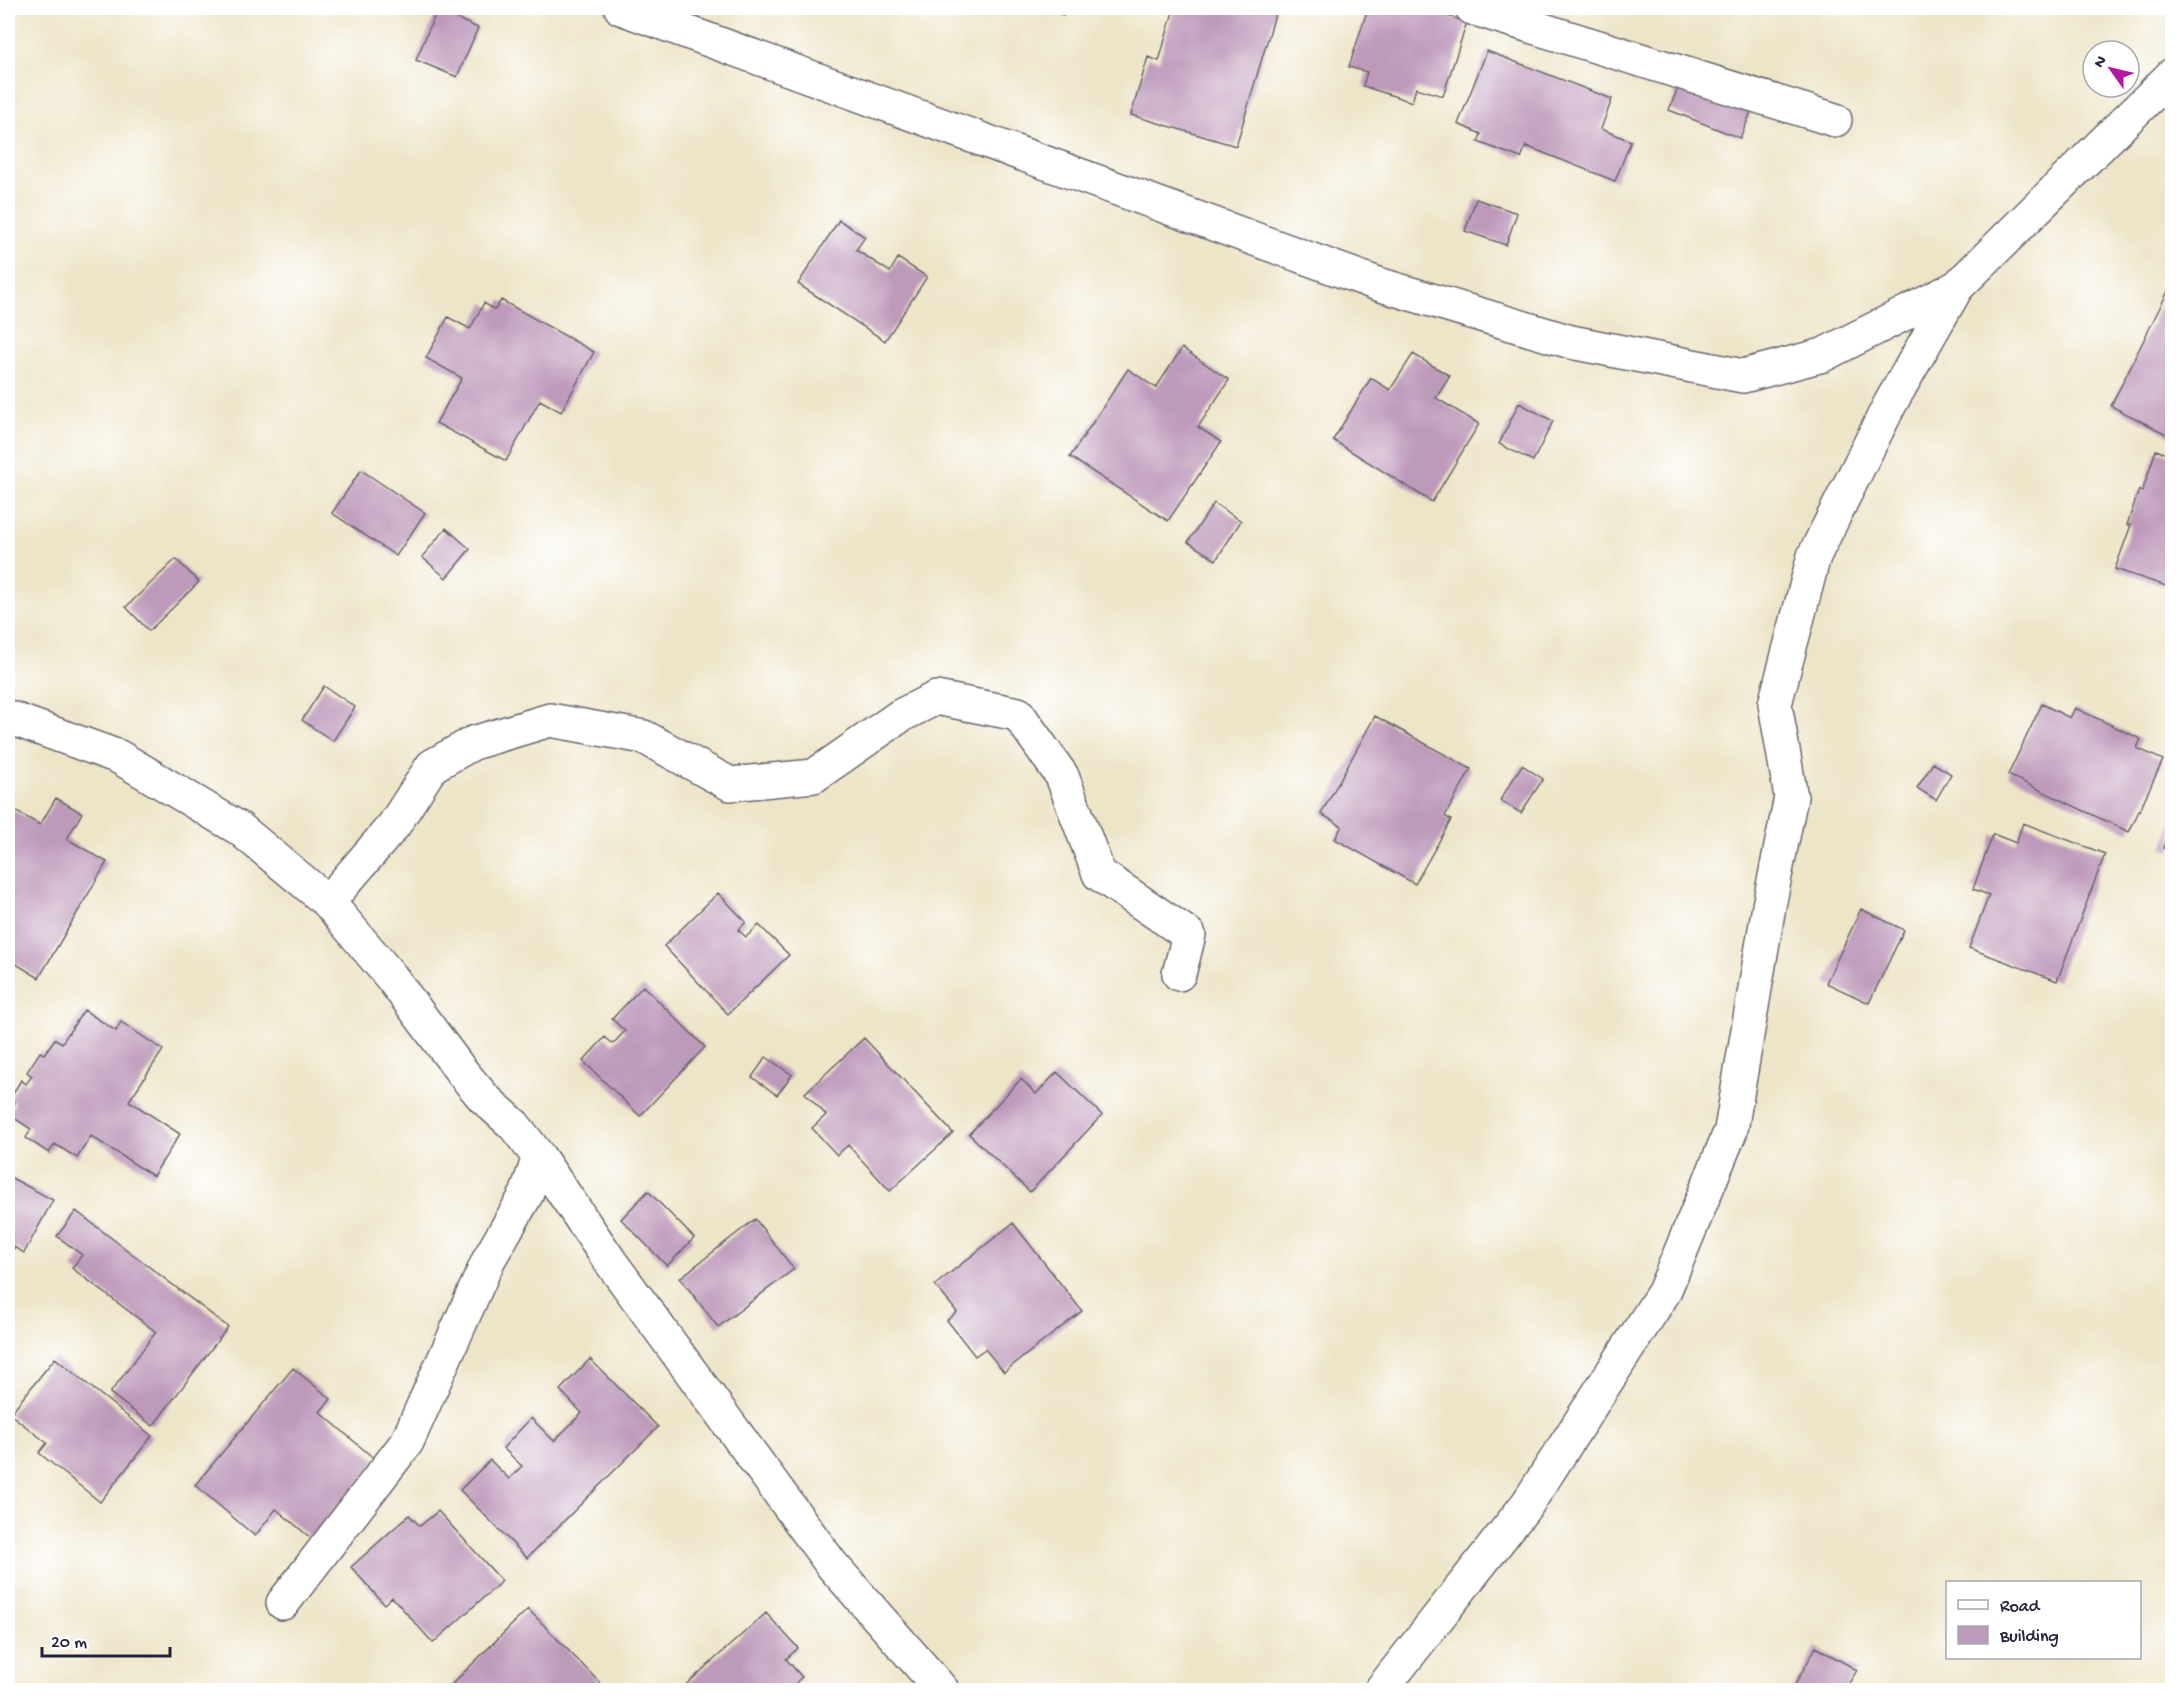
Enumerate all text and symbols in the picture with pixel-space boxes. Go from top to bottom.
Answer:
north arrow [2081,39,2141,99]
text: N [2091,52,2113,72]
legend [1946,1581,2141,1659]
text: Road [2000,1597,2041,1618]
scale bar [42,1620,170,1658]
text: Building [1999,1627,2059,1648]
text: 20 m [51,1633,87,1654]

